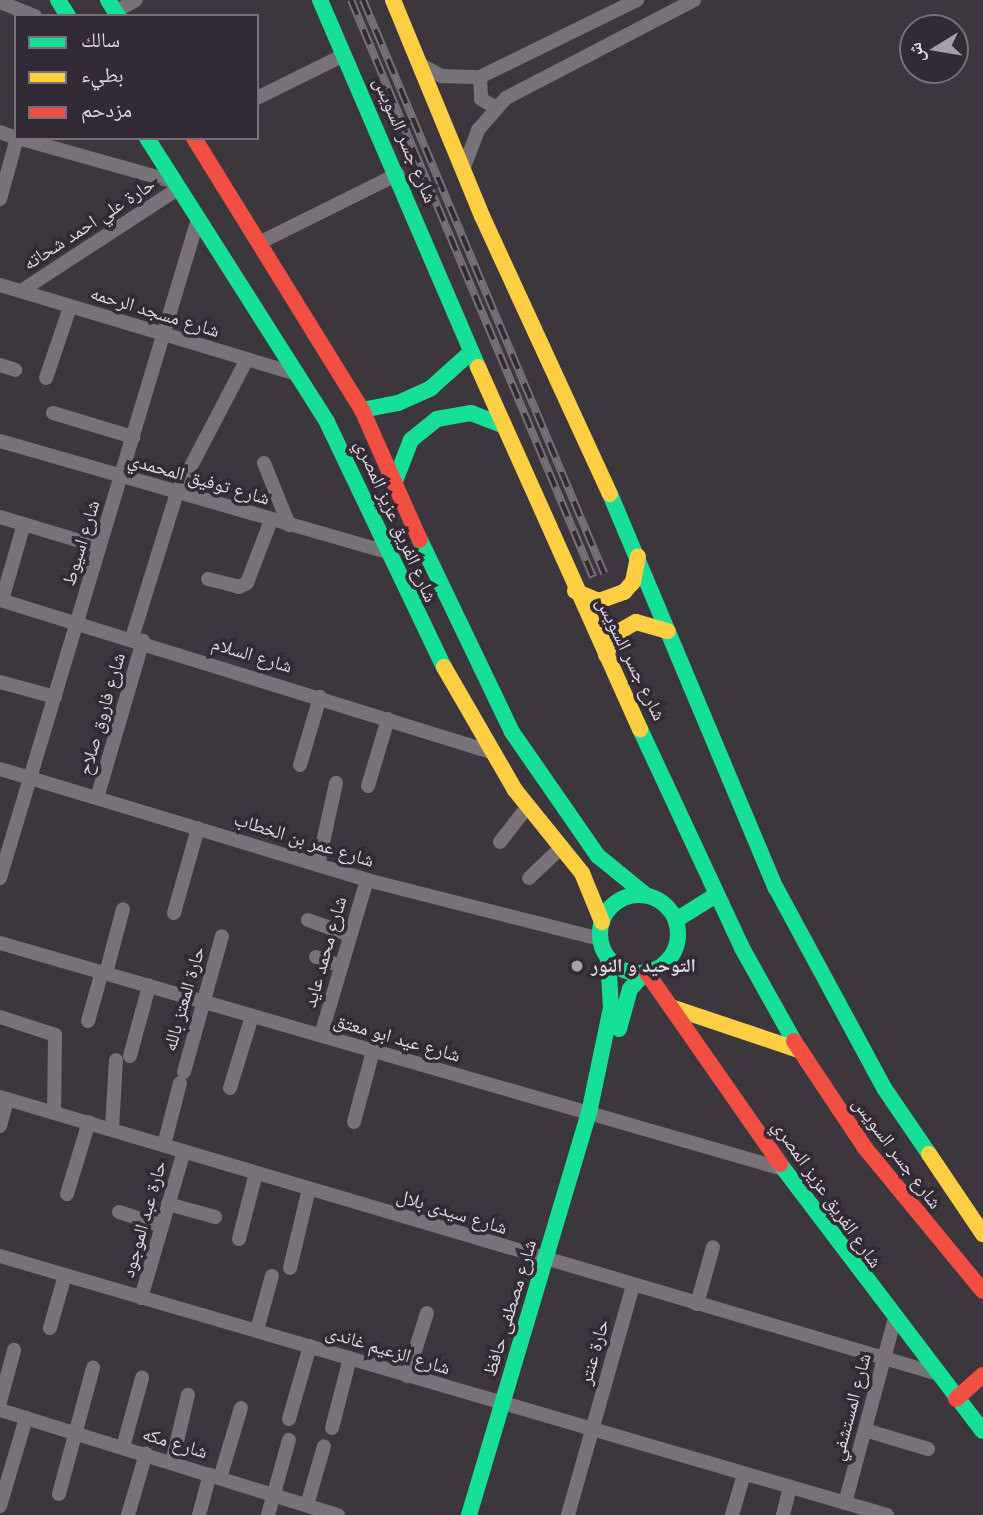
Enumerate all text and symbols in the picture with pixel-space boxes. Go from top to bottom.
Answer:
legend [14,14,259,140]
north arrow [899,14,969,84]
text: سالك [81,26,120,53]
text: ش [902,40,929,65]
text: بطيء [81,61,124,88]
street label: شارع جسر السويس [368,74,442,206]
text: مزدحم [81,96,132,123]
street label: حارة علي احمد شحاته [19,173,159,275]
street label: شارع مسجد الرحمه [88,282,222,342]
street label: شارع الفريق عزيز المصري [350,436,442,606]
street label: شارع توفيق المحمدي [126,448,272,510]
street label: شارع اسيوط [57,497,105,589]
street label: شارع جسر السويس [591,594,671,724]
street label: شارع السلام [209,632,295,678]
street label: شارع فاروق صلاح [74,650,130,778]
street label: شارع عمر بن الخطاب [231,808,377,872]
street label: شارع محمد عايد [298,894,352,1010]
street label: حارة المعتز بالله [158,944,210,1054]
place label: التوحيد و النور [591,955,696,977]
marker: التوحيد و النور [569,958,585,974]
street label: شارع عيد ابو معتق [331,1009,463,1067]
street label: شارع جسر السويس [847,1092,947,1214]
street label: شارع الفريق عزيز المصري [767,1116,887,1272]
street label: حارة عبد الموجود [116,1158,172,1280]
street label: شارع سيدى بلال [394,1184,510,1240]
street label: شارع مصطفى حافظ [478,1237,542,1379]
street label: حارة عنتر [574,1317,614,1387]
street label: شارع الزعيم غاندى [323,1320,453,1380]
street label: شارع المستشفي [826,1351,876,1463]
street label: شارع مكه [140,1422,210,1464]

